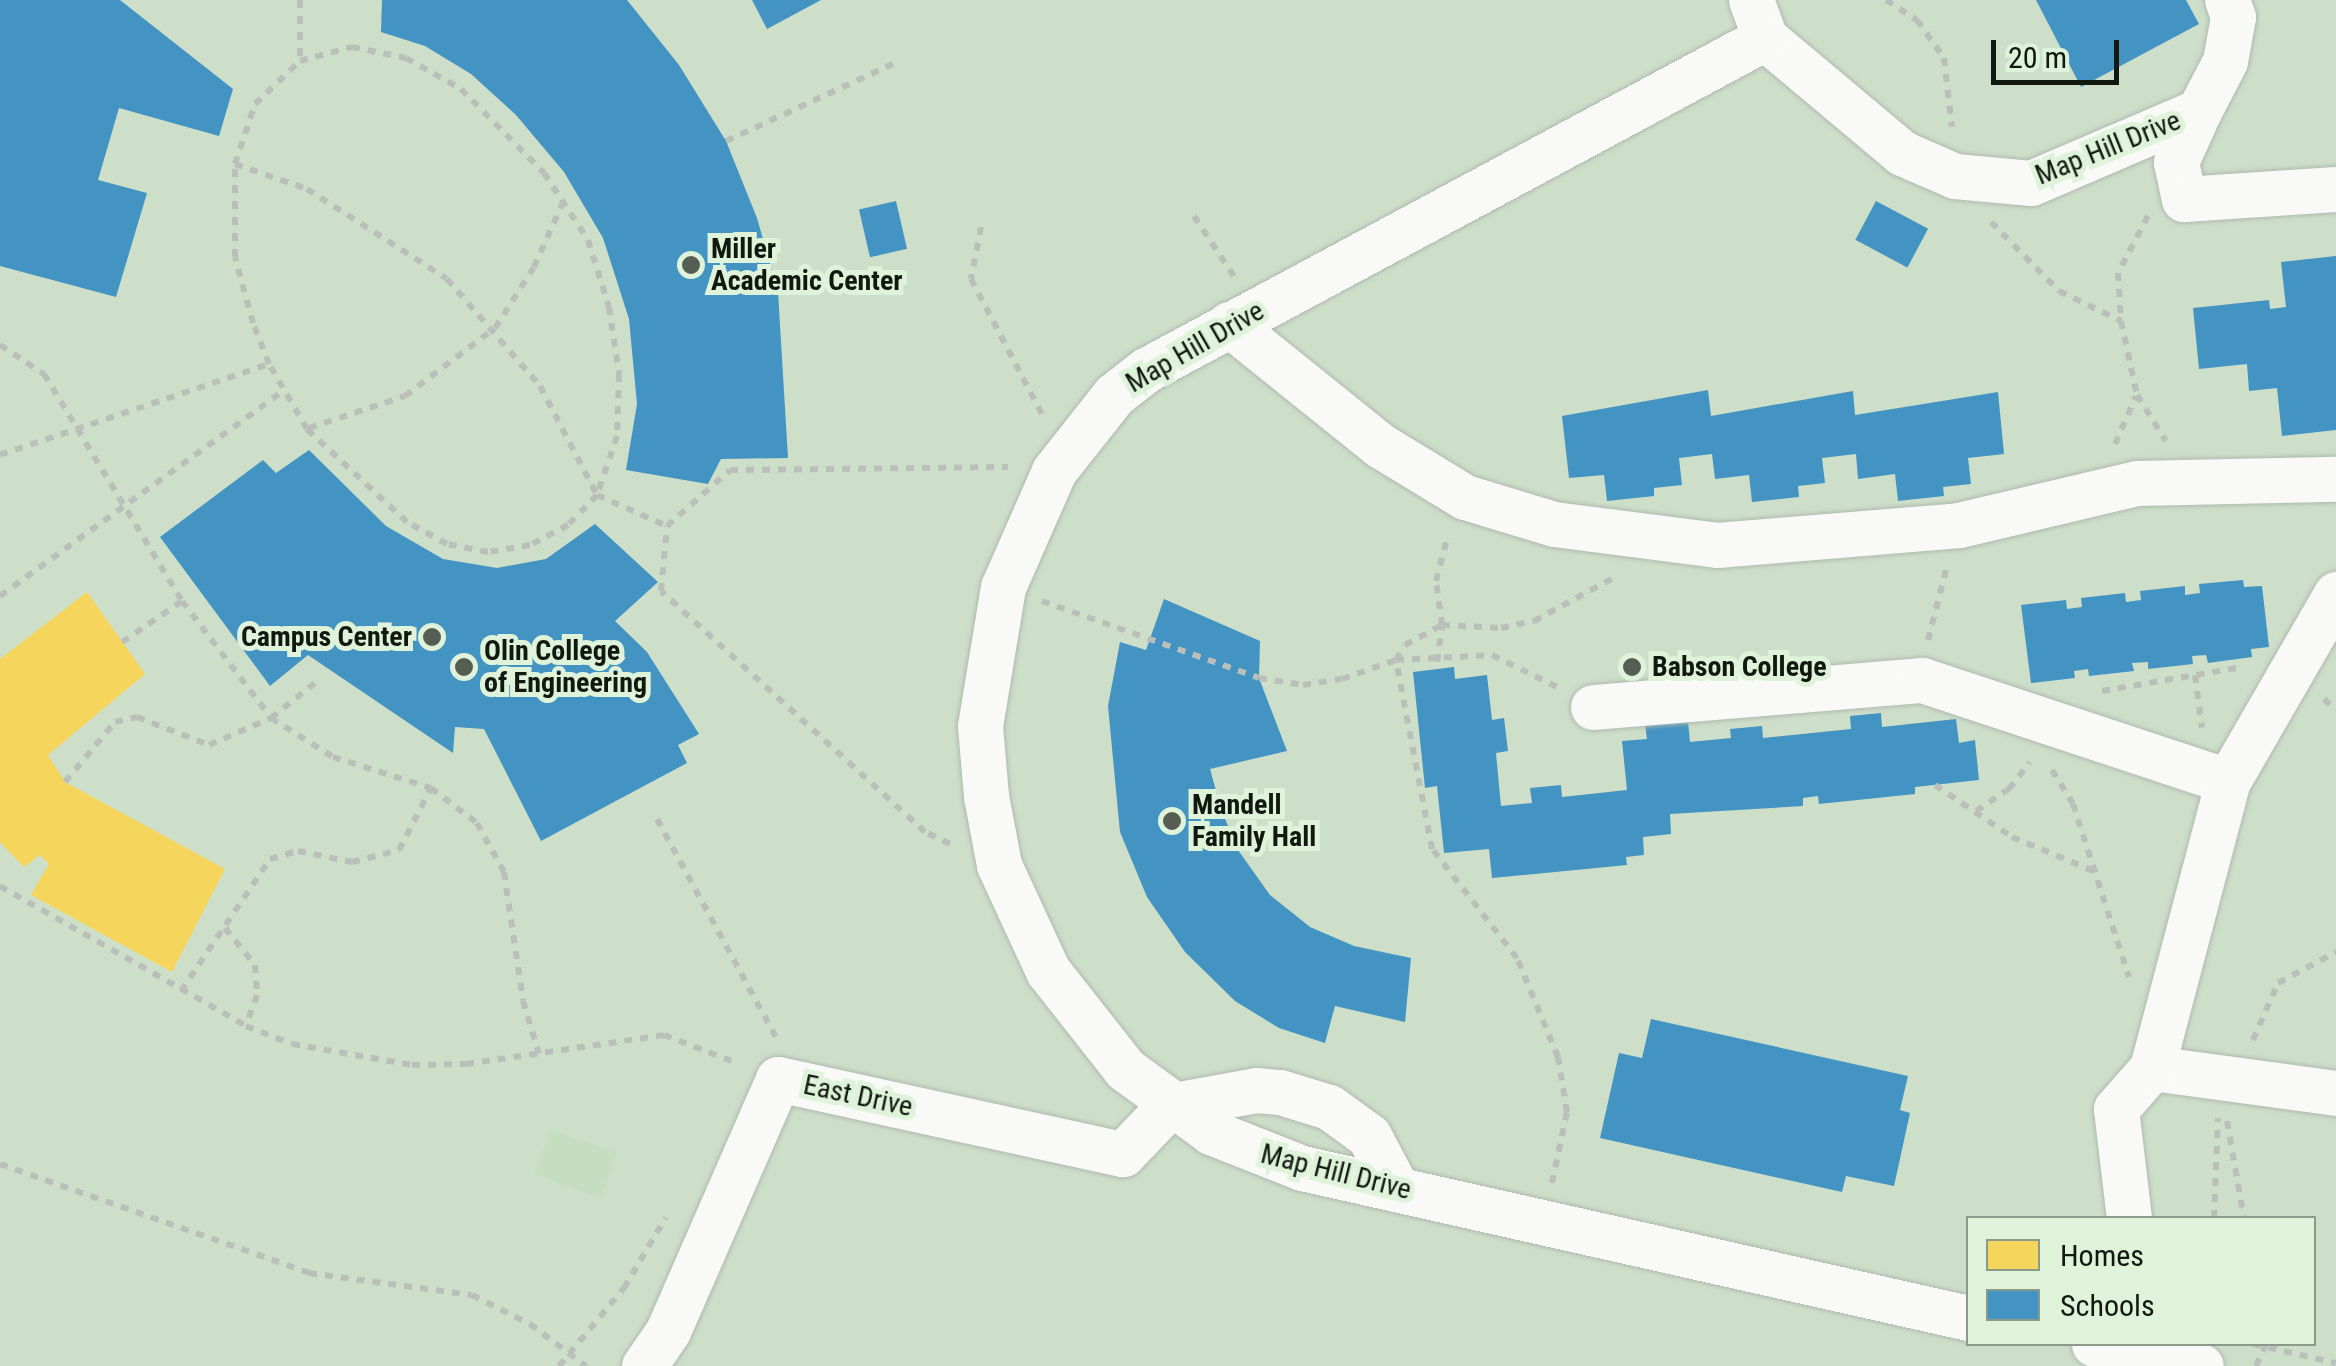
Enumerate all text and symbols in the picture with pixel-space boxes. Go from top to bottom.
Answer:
scale bar [1996,20,2124,82]
text: 20 m [2008,40,2067,75]
street label: Map Hill Drive [2030,104,2186,192]
place label: Miller Academic Center [711,232,903,298]
marker: Miller Academic Center [680,254,702,276]
street label: Map Hill Drive [1120,294,1270,400]
place label: Campus Center [241,620,412,654]
marker: Campus Center [421,626,443,648]
place label: Olin College of Engineering [484,634,647,700]
place label: Babson College [1652,650,1827,684]
marker: Olin College of Engineering [453,656,475,678]
marker: Babson College [1621,656,1643,678]
place label: Mandell Family Hall [1192,788,1316,854]
marker: Mandell Family Hall [1161,810,1183,832]
street label: East Drive [800,1068,916,1124]
street label: Map Hill Drive [1257,1137,1415,1207]
legend [1966,1216,2316,1346]
text: Homes [2060,1238,2144,1273]
text: Schools [2060,1288,2155,1323]

